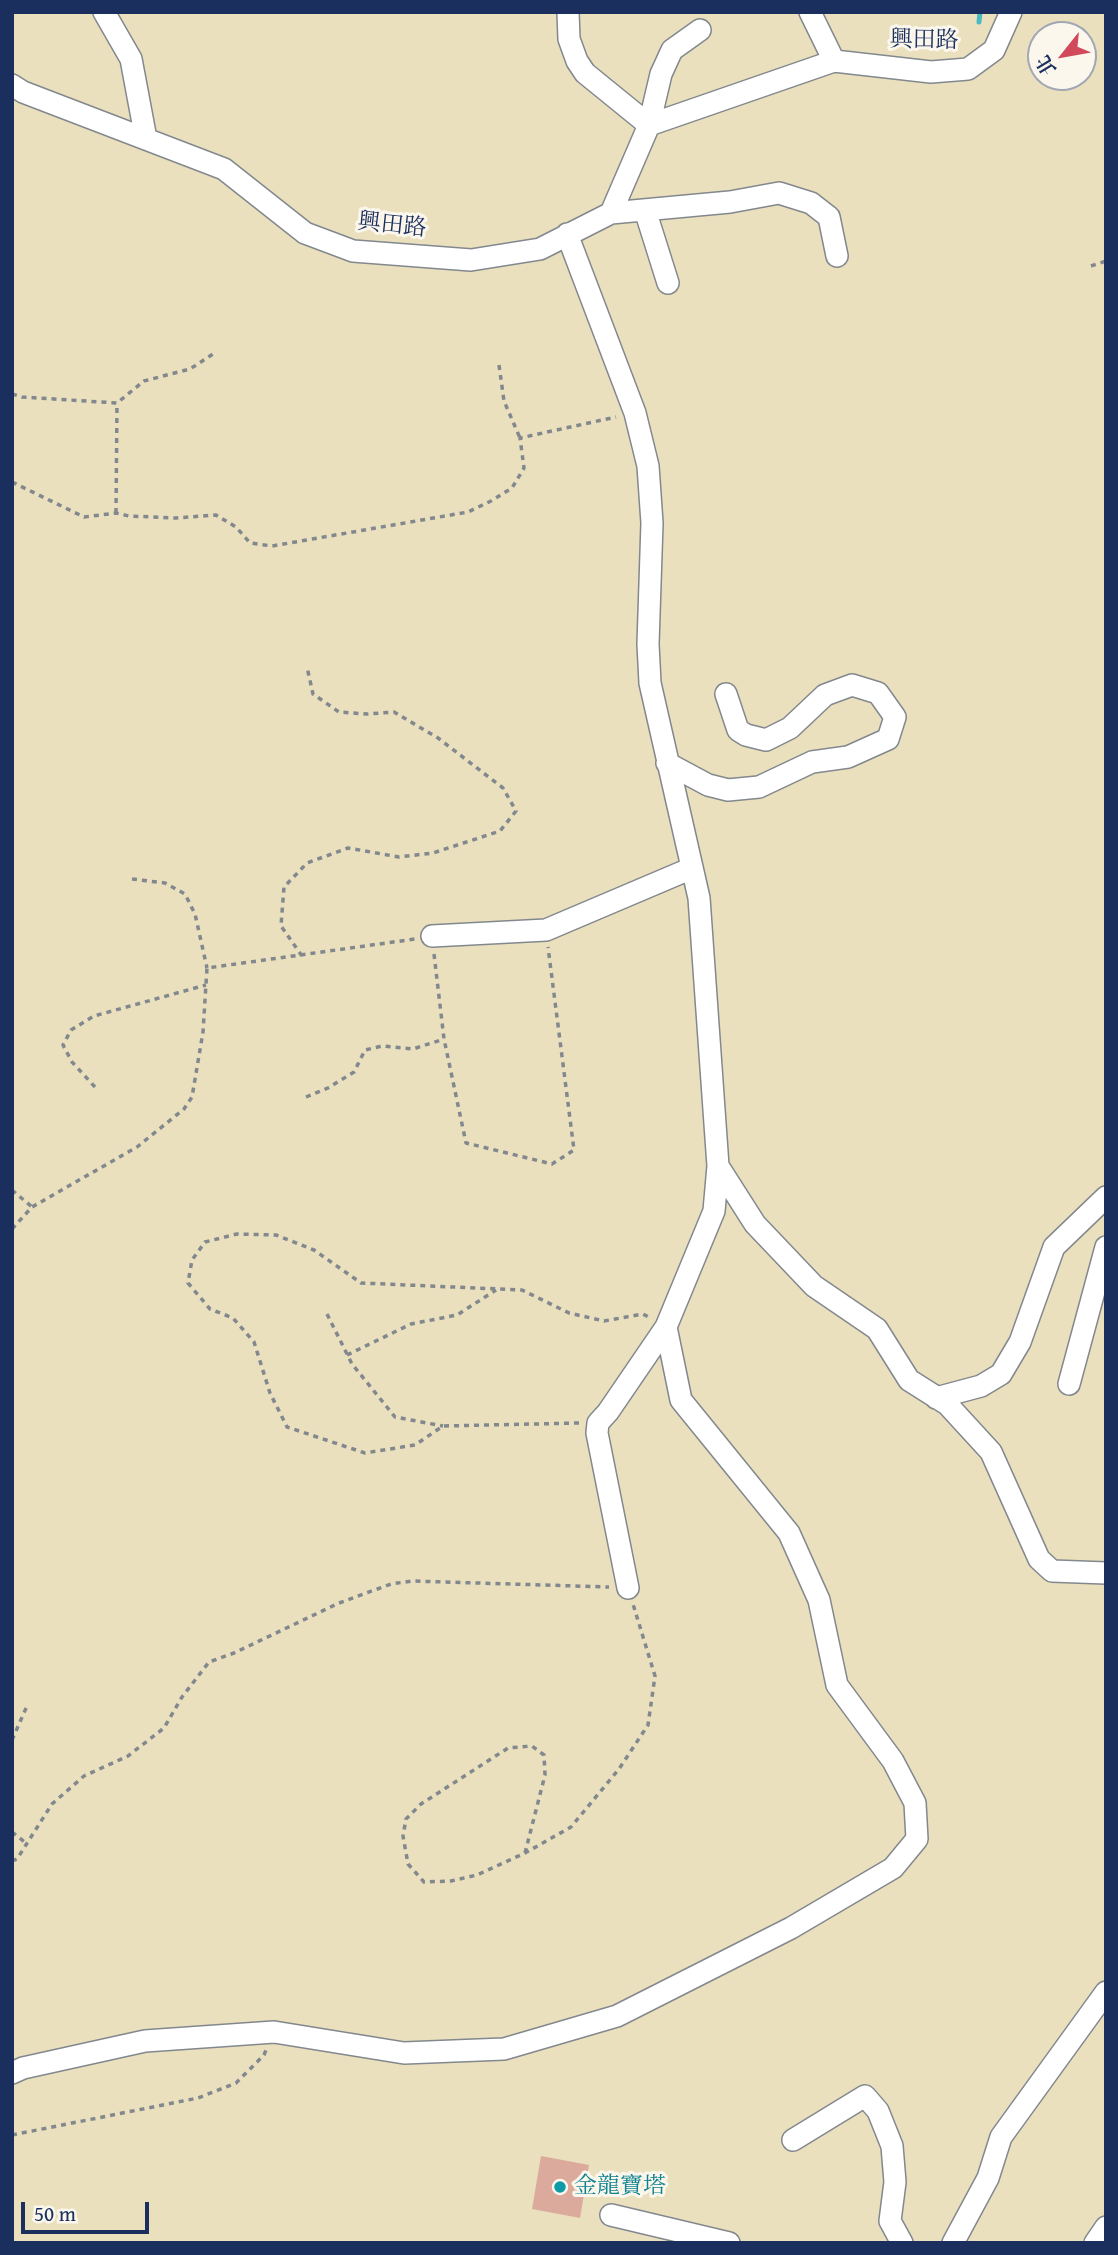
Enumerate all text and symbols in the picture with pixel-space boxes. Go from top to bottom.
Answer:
north arrow [1027,21,1097,91]
street label: 興田路 [889,27,959,55]
text: 北 [1029,50,1063,81]
street label: 興田路 [356,209,428,243]
place label: 金龍寶塔 [574,2173,666,2201]
marker: 金龍寶塔 [552,2179,568,2195]
scale bar [24,2188,152,2232]
text: 50 m [34,2198,76,2229]

